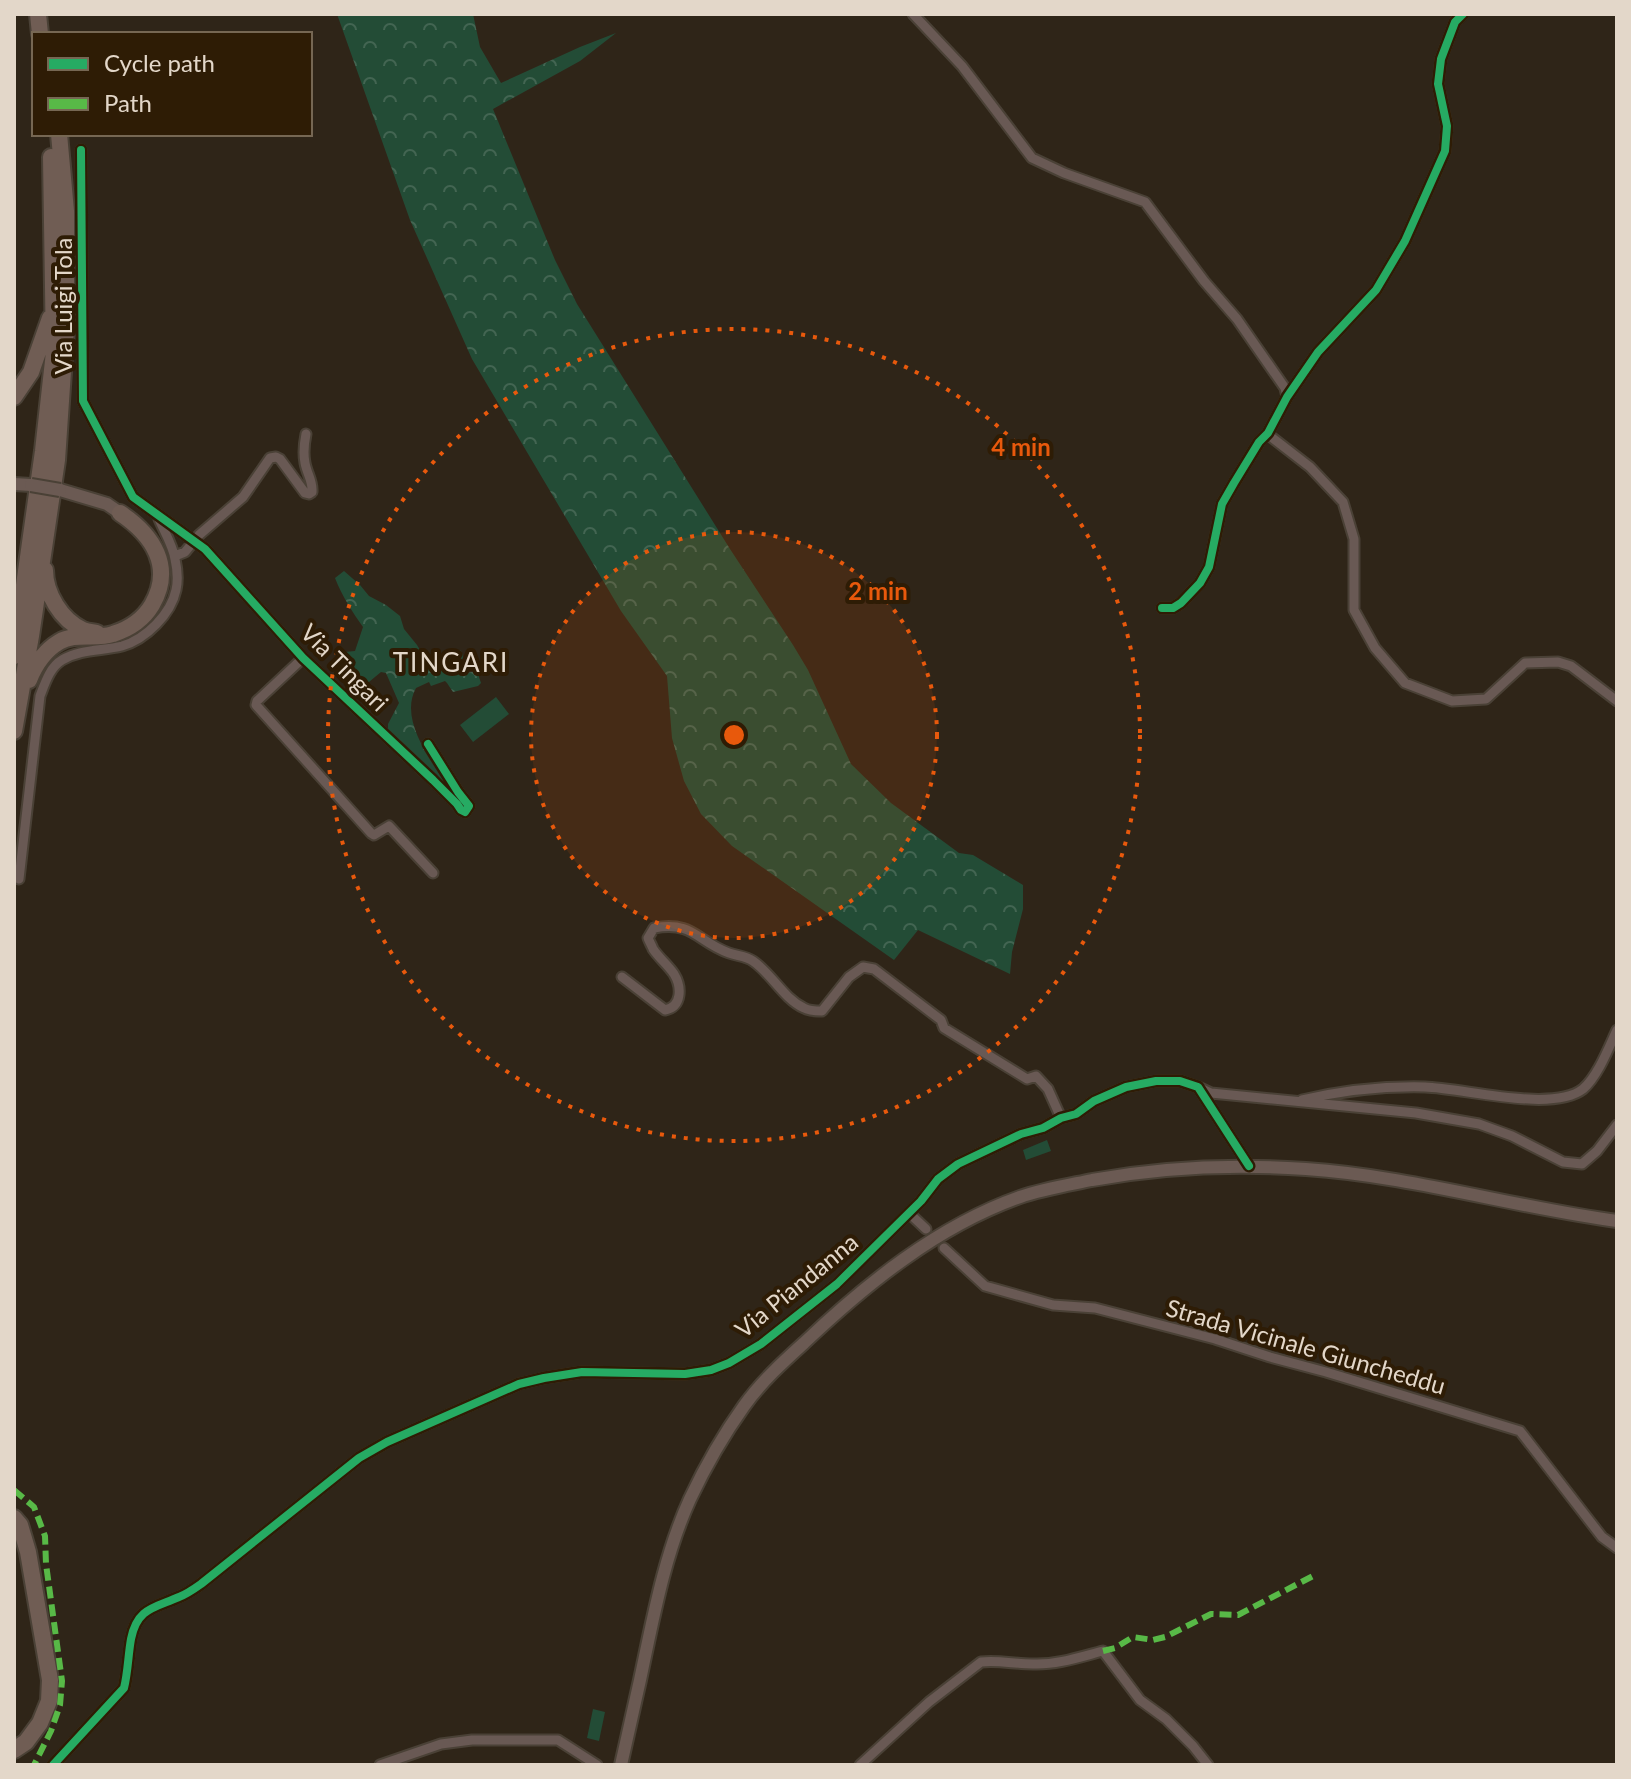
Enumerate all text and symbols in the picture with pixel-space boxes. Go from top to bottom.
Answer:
legend [32,32,312,136]
text: Cycle path [104,48,215,77]
text: Path [104,88,152,117]
street label: Via Luigi Tola [48,238,77,374]
text: 4 min [991,432,1051,461]
text: 2 min [848,576,908,605]
street label: Via Tingari [295,617,395,717]
district label: TINGARI [393,646,509,678]
centre of rings [720,721,748,749]
street label: Via Piandanna [729,1227,863,1343]
street label: Strada Vicinale Giuncheddu [1163,1292,1449,1400]

